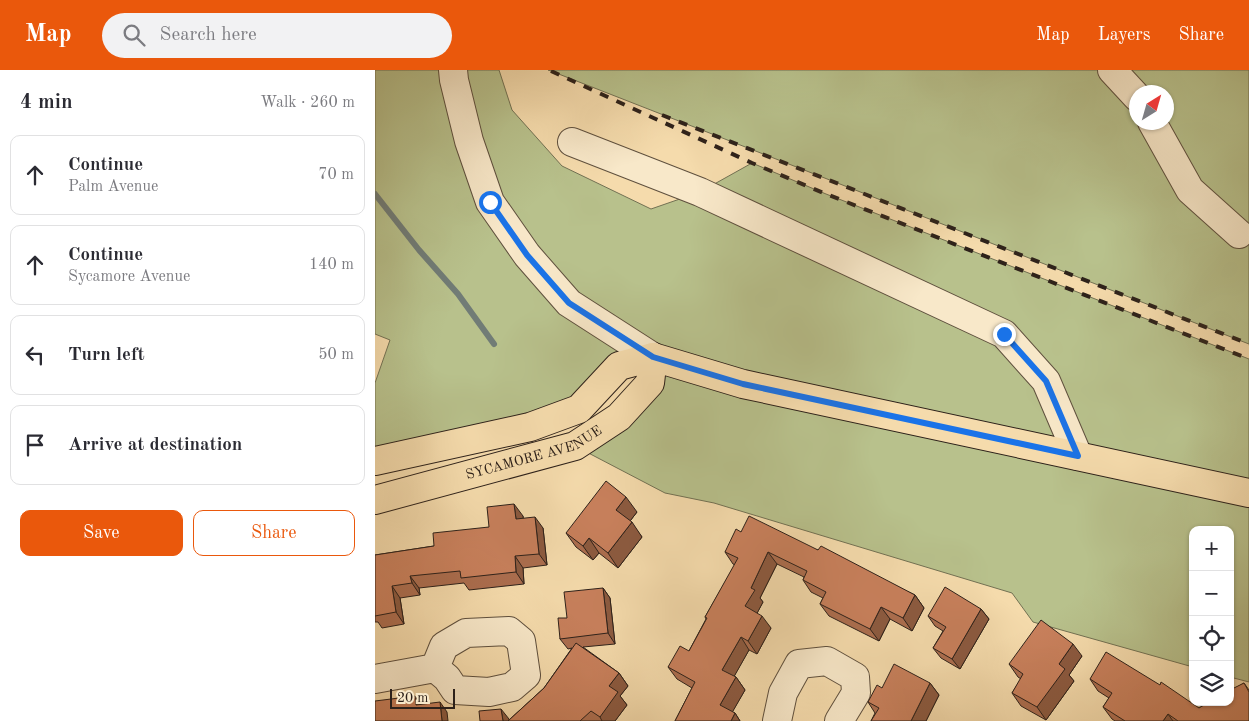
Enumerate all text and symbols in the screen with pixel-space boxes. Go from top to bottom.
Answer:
search box [102,13,452,58]
icon: search [120,21,148,49]
text: Map [25,23,72,47]
text: Search here [160,26,257,45]
text: Map [1036,26,1070,44]
text: Layers [1098,26,1150,44]
text: Share [1178,26,1224,44]
north arrow [1129,85,1174,130]
text: 4 min [20,92,73,113]
text: Walk · 260 m [260,95,355,111]
text: Continue [68,156,143,175]
icon: ahead [21,161,49,189]
text: 70 m [318,167,354,183]
text: Palm Avenue [68,179,158,195]
route start [479,191,502,214]
text: Continue [68,246,143,265]
icon: ahead [21,251,49,279]
text: 140 m [309,257,354,273]
text: Sycamore Avenue [68,269,190,285]
route end [993,323,1016,346]
icon: left [21,341,49,369]
text: Turn left [68,346,145,365]
text: 50 m [318,347,354,363]
street label: SYCAMORE AVENUE [464,423,604,482]
icon: arrive [21,431,49,459]
text: Arrive at destination [68,436,242,455]
button: Save [20,510,183,556]
button: Share [193,510,355,556]
map controls [1189,526,1234,706]
button: + [1189,526,1234,571]
button: − [1189,571,1234,616]
button: locate [1189,616,1234,661]
button: layers [1189,661,1234,706]
scale bar [390,686,455,709]
text: 20 m [397,691,428,705]

